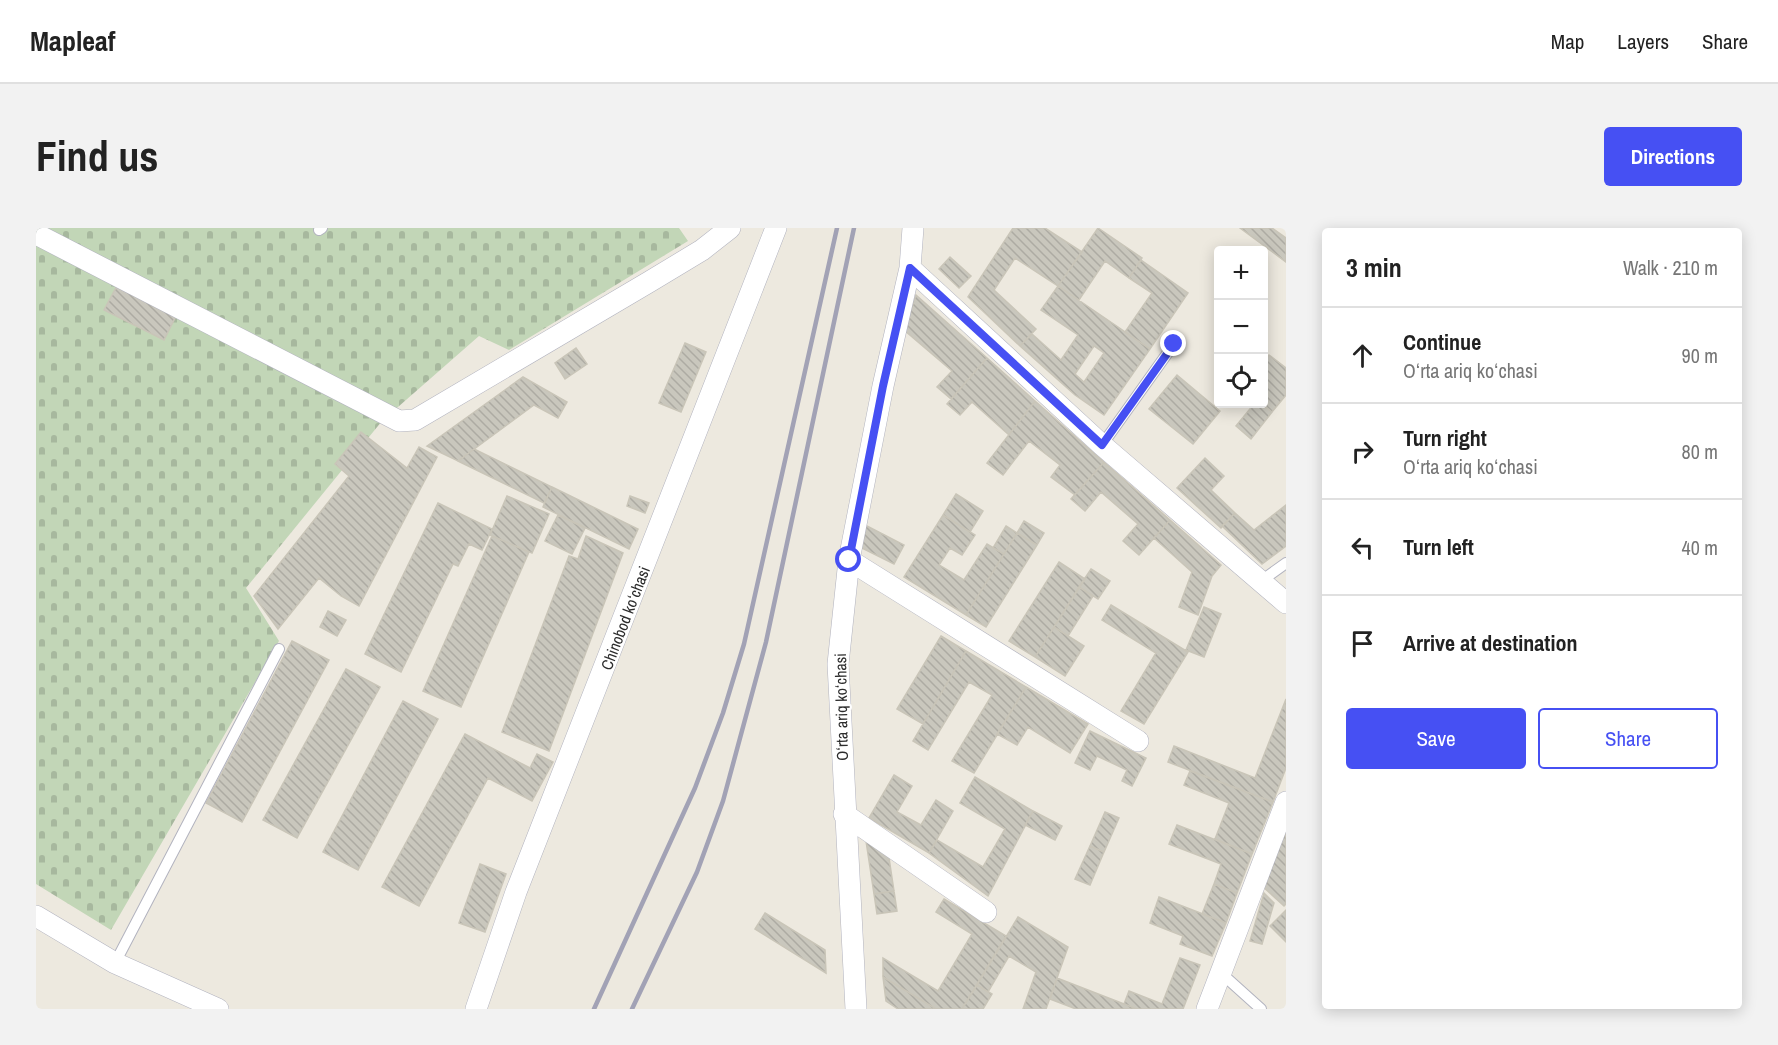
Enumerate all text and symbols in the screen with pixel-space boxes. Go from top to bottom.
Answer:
text: Mapleaf [30,22,115,60]
text: Map [1551,27,1584,56]
text: Layers [1617,27,1669,56]
text: Share [1702,27,1748,56]
button: Directions [1604,127,1742,186]
text: Find us [36,128,158,184]
map controls [1214,246,1268,408]
button: + [1214,246,1268,300]
text: 3 min [1346,250,1402,285]
text: Walk · 210 m [1623,254,1718,281]
button: − [1214,300,1268,354]
text: Continue [1403,327,1481,357]
route end [1160,330,1186,356]
icon: ahead [1346,339,1379,372]
text: 90 m [1682,342,1718,369]
button: locate [1214,354,1268,408]
text: Oʻrta ariq koʻchasi [1403,357,1538,384]
text: Turn right [1403,423,1487,453]
icon: right [1346,435,1379,468]
text: 80 m [1682,438,1718,465]
text: Oʻrta ariq koʻchasi [1403,453,1538,480]
icon: left [1346,531,1379,564]
text: Turn left [1403,532,1474,562]
text: 40 m [1682,534,1718,561]
route start [835,546,861,572]
street label: Chinobod koʻchasi [595,563,655,673]
icon: arrive [1346,627,1379,660]
text: Arrive at destination [1403,628,1577,658]
street label: Oʻrta ariq koʻchasi [829,653,853,761]
button: Save [1346,708,1526,769]
button: Share [1538,708,1718,769]

